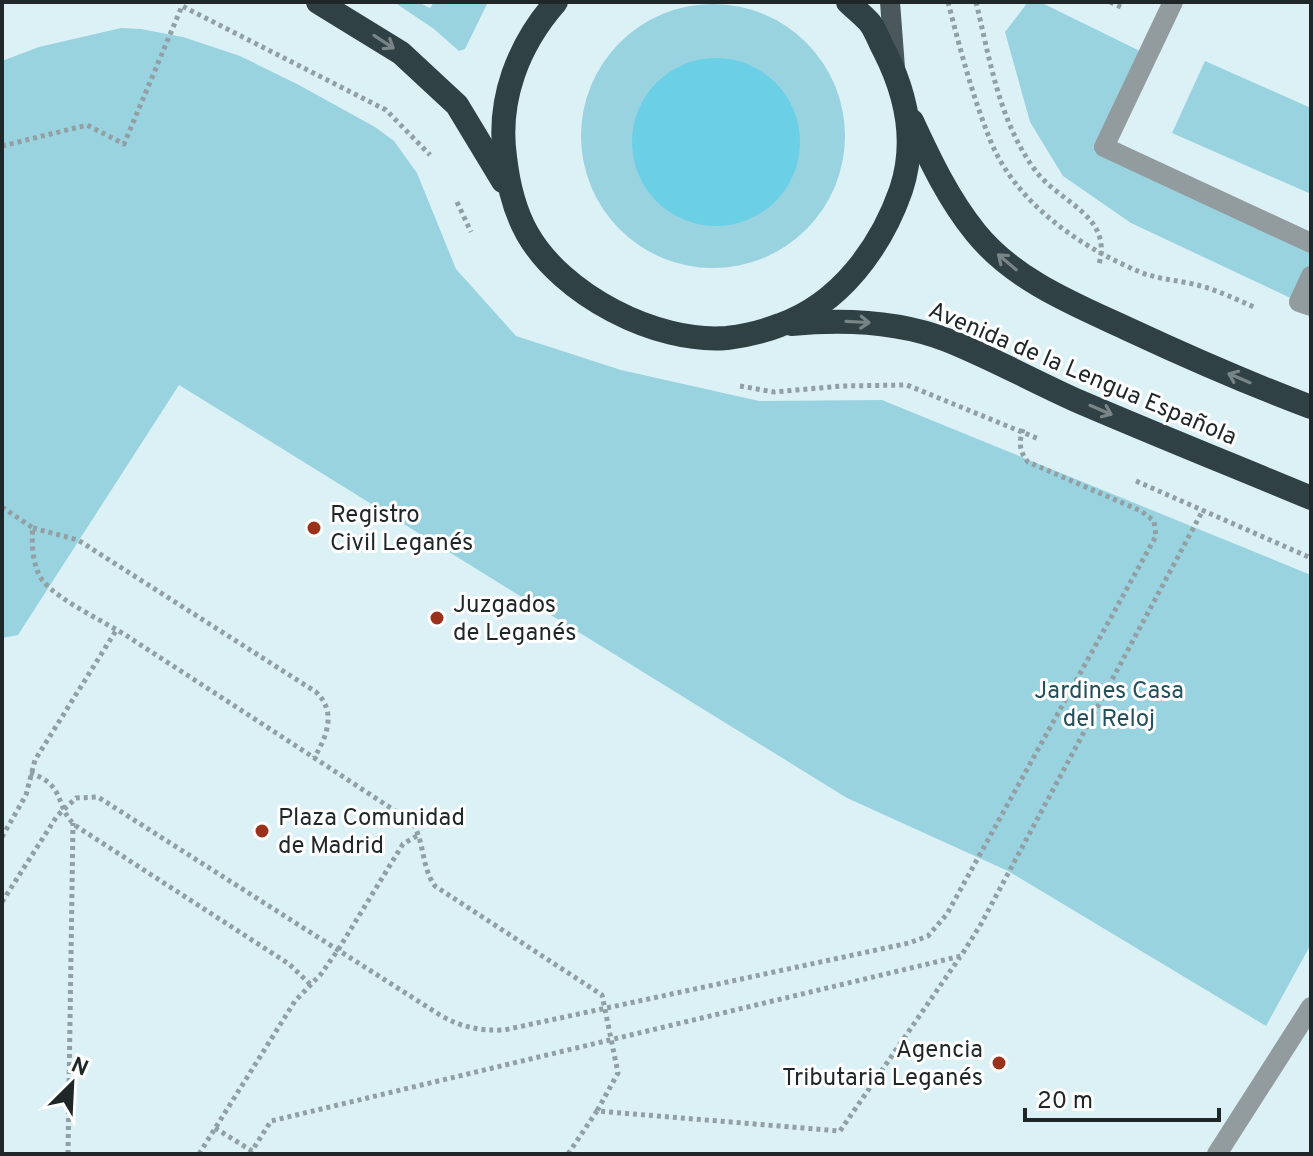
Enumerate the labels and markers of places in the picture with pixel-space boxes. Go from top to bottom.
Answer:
place label: Registro Civil Leganés [330,501,473,559]
marker: Registro Civil Leganés [305,519,323,537]
place label: Juzgados de Leganés [453,591,576,649]
marker: Juzgados de Leganés [428,609,446,627]
place label: Plaza Comunidad de Madrid [278,804,465,862]
marker: Plaza Comunidad de Madrid [253,822,271,840]
place label: Agencia Tributaria Leganés [782,1036,983,1094]
marker: Agencia Tributaria Leganés [990,1054,1008,1072]

